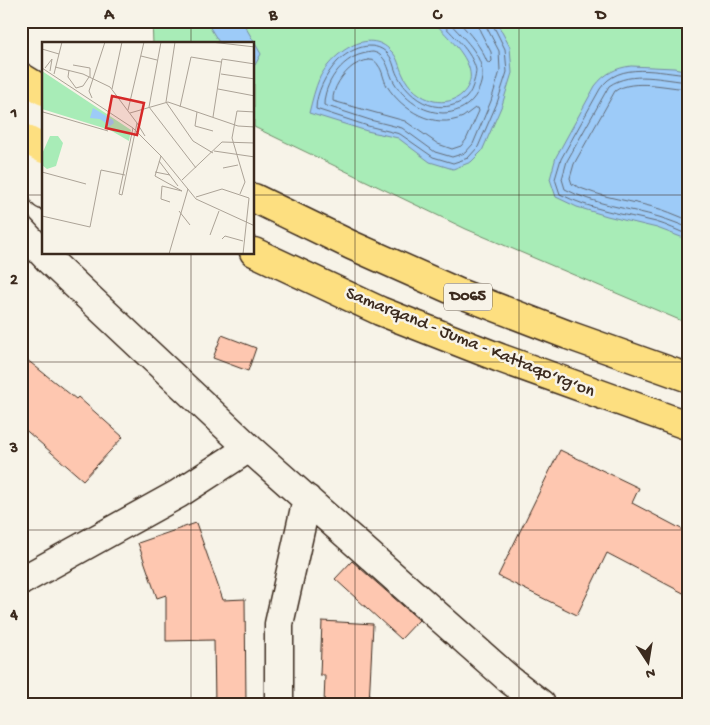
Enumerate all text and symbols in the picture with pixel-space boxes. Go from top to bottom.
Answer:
text: A [103,7,115,26]
text: B [268,7,278,26]
text: C [432,7,443,26]
text: D [594,7,607,26]
inset map [42,42,255,255]
text: 1 [10,105,17,124]
text: 2 [10,272,18,291]
street label: Samarqand - Juma - Kattaqo‘rg‘on [342,283,598,403]
road number: D065 [444,284,492,310]
text: 3 [9,440,18,459]
text: 4 [9,607,18,626]
north arrow [622,638,672,688]
text: N [644,663,656,682]

